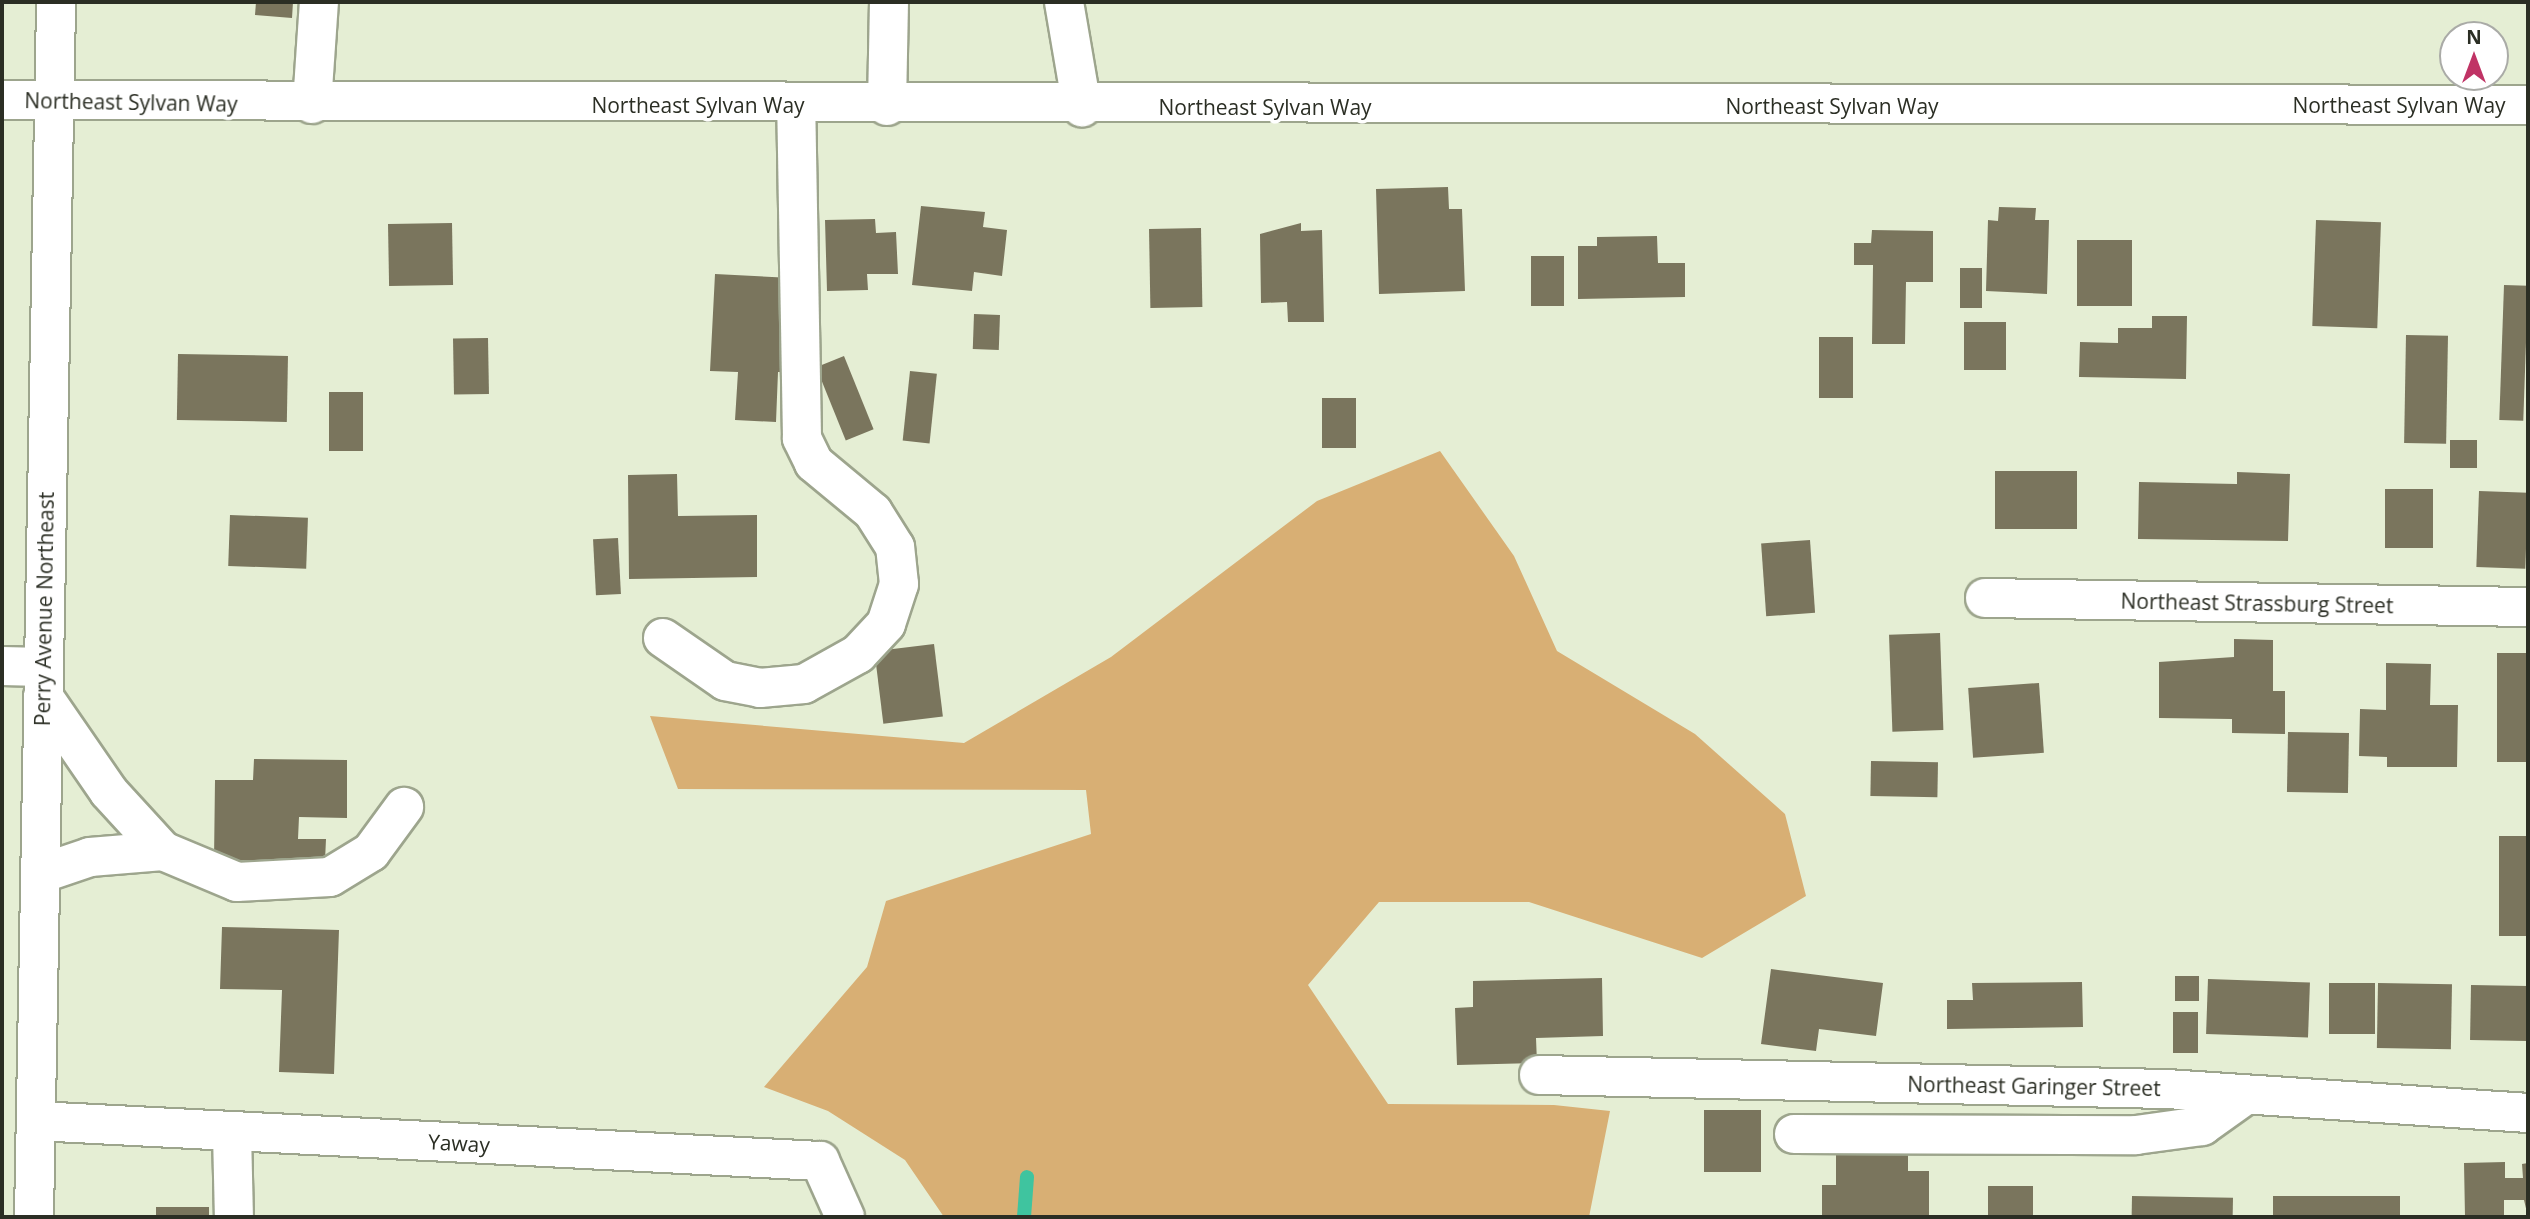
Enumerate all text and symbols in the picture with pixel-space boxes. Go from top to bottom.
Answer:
north arrow [2439,21,2509,91]
text: N [2466,24,2482,50]
street label: Northeast Sylvan Way [24,88,238,116]
street label: Northeast Sylvan Way [591,92,805,118]
street label: Northeast Sylvan Way [2292,92,2506,118]
street label: Northeast Sylvan Way [1725,93,1939,119]
street label: Northeast Sylvan Way [1158,94,1372,120]
street label: Perry Avenue Northeast [29,492,59,726]
street label: Northeast Strassburg Street [2120,588,2394,618]
street label: Northeast Garinger Street [1907,1071,2161,1101]
street label: Yaway [427,1129,491,1157]

